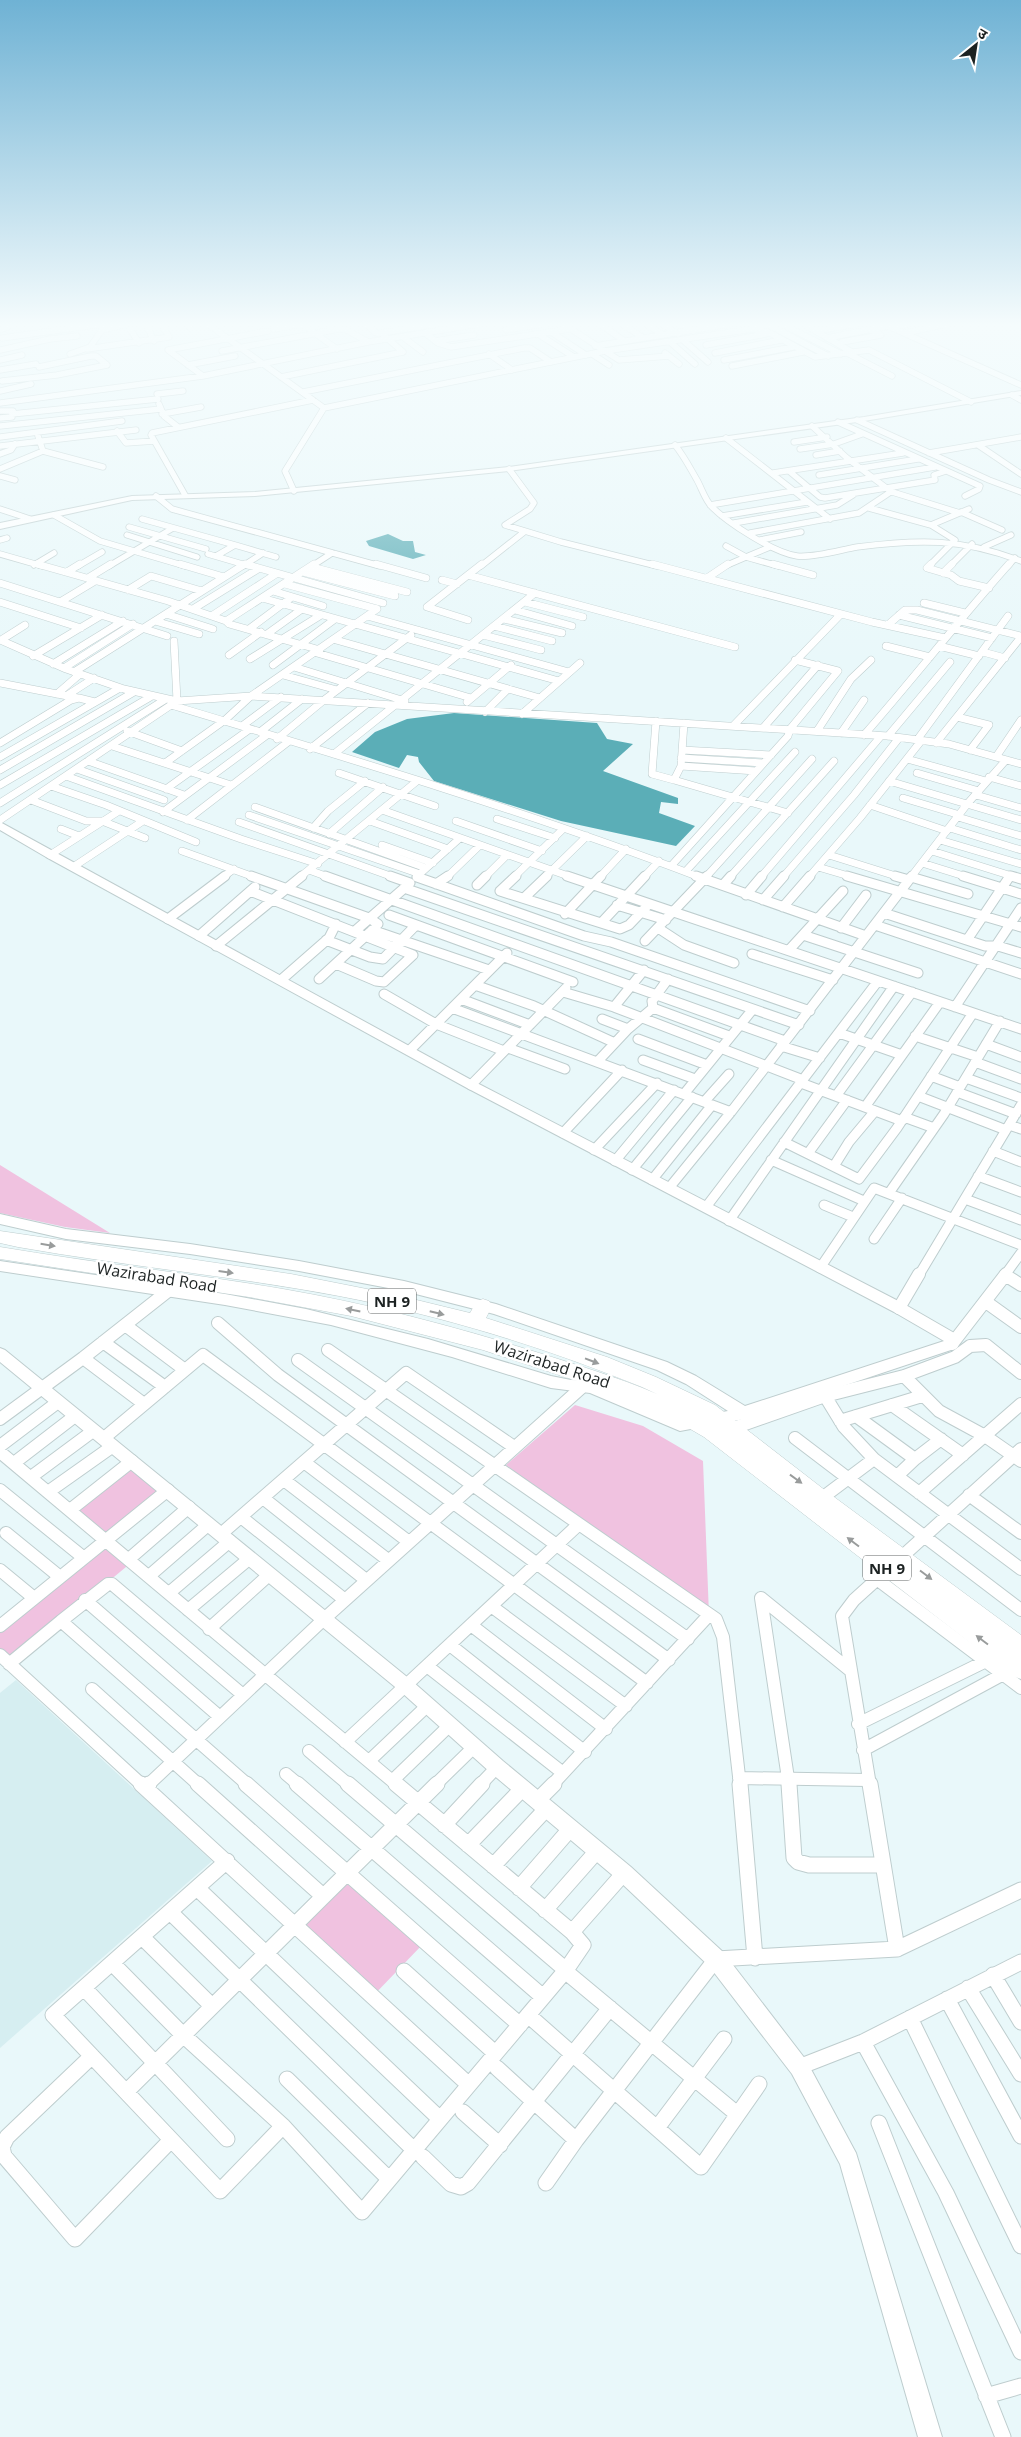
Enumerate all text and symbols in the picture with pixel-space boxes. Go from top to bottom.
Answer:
north arrow [951,20,1001,70]
text: उ [974,23,992,44]
one-way arrow [40,1242,56,1250]
street label: Wazirabad Road [95,1257,219,1297]
one-way arrow [218,1268,234,1276]
road number: NH 9 [368,1288,416,1314]
one-way arrow [346,1306,361,1314]
one-way arrow [429,1309,444,1317]
street label: Wazirabad Road [491,1335,613,1393]
one-way arrow [585,1357,600,1365]
one-way arrow [789,1474,802,1484]
one-way arrow [847,1536,860,1547]
road number: NH 9 [863,1556,911,1580]
one-way arrow [920,1570,933,1581]
one-way arrow [975,1635,989,1645]

